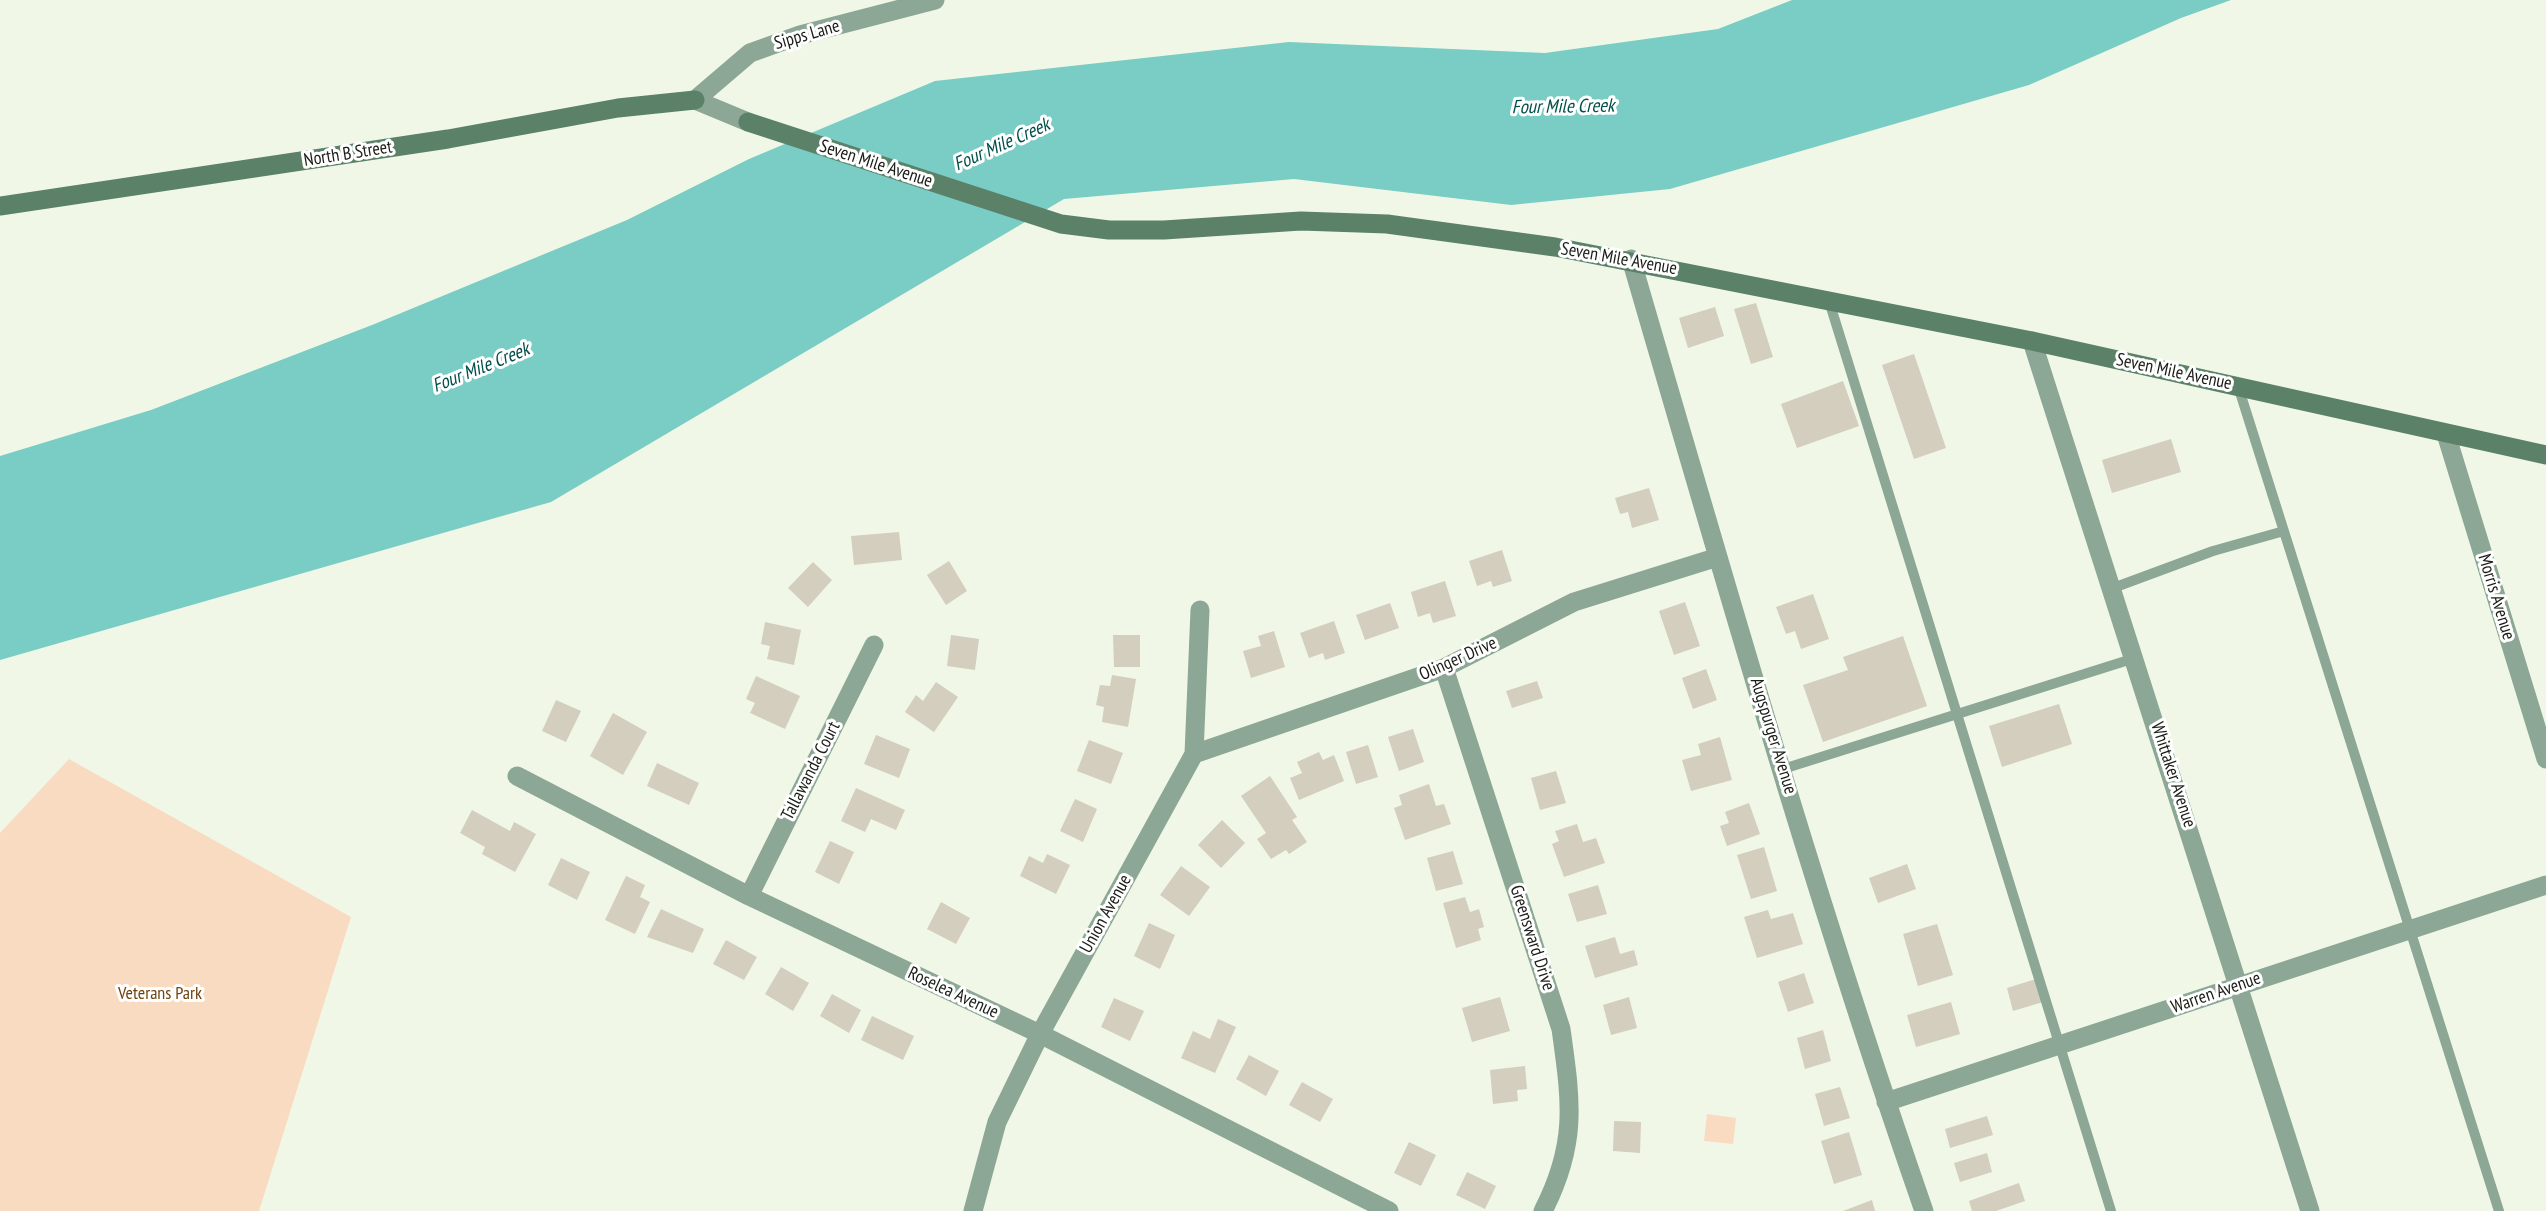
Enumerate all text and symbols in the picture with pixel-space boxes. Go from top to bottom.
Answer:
street label: Sipps Lane [772,15,842,55]
water label: Four Mile Creek [1511,95,1615,119]
water label: Four Mile Creek [950,114,1054,176]
street label: North B Street [302,136,394,172]
street label: Seven Mile Avenue [817,136,935,192]
street label: Seven Mile Avenue [1559,238,1679,280]
water label: Four Mile Creek [429,338,533,398]
street label: Seven Mile Avenue [2114,349,2234,395]
street label: Morris Avenue [2473,552,2519,642]
street label: Olinger Drive [1416,632,1500,686]
street label: Augspurger Avenue [1745,675,1801,797]
street label: Tallawanda Court [777,718,845,824]
street label: Whittaker Avenue [2146,720,2200,830]
street label: Union Avenue [1076,871,1136,957]
street label: Greensward Drive [1505,883,1559,993]
street label: Roselea Avenue [904,963,1002,1023]
street label: Warren Avenue [2168,968,2264,1018]
park label: Veterans Park [118,983,202,1005]

